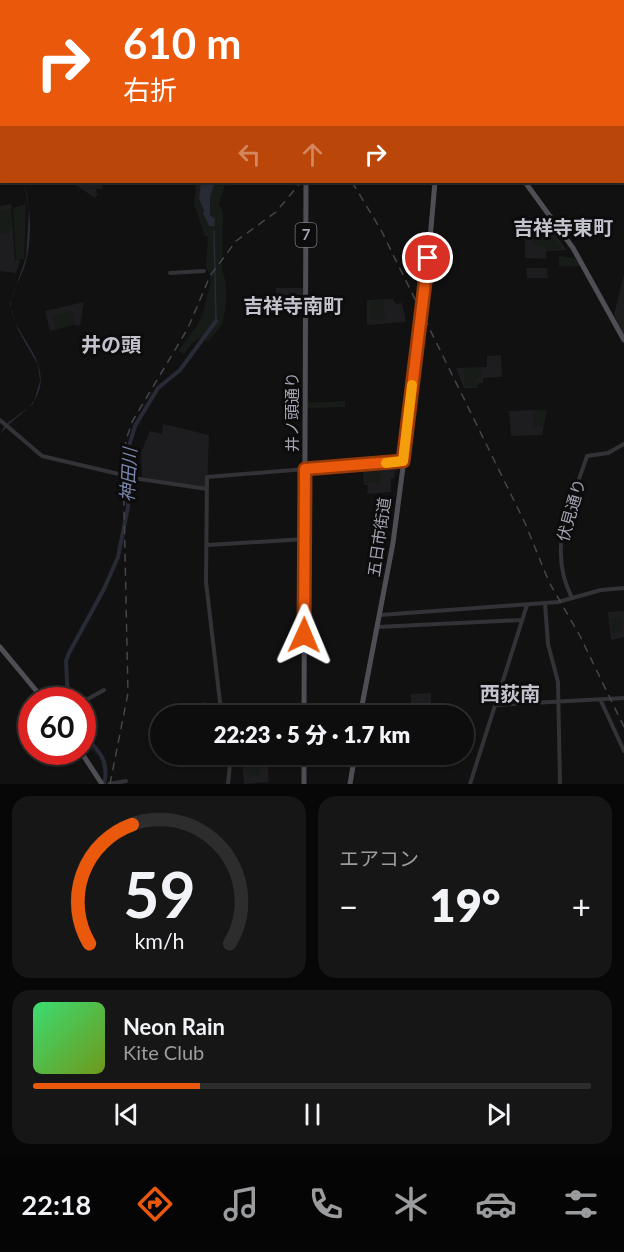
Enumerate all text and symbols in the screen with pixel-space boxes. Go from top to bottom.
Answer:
text: 610 m [123,18,241,68]
icon: right [24,24,102,102]
text: 右折 [123,73,177,106]
icon: left [233,138,266,171]
icon: ahead [296,138,329,171]
icon: right [359,138,392,171]
district label: 吉祥寺東町 [513,215,613,239]
road number: 7 [296,223,316,247]
pin [402,232,453,283]
icon: arrive [411,241,444,274]
district label: 吉祥寺南町 [243,293,343,317]
district label: 井の頭 [81,332,141,356]
street label: 井ノ頭通り [282,372,301,452]
water label: 神田川 [116,445,141,502]
street label: 伏見通り [553,476,588,543]
street label: 五日市街道 [364,496,393,578]
position arrow [272,603,336,667]
district label: 西荻南 [480,681,540,705]
speed limit sign: 60 [18,687,96,765]
text: 22:23 · 5 分 · 1.7 km [214,721,410,748]
text: エアコン [339,846,419,870]
text: 59 [123,856,195,931]
text: 19° [430,878,500,932]
text: − [339,886,358,926]
text: + [572,886,591,926]
text: km/h [134,928,184,954]
text: Neon Rain [123,1013,225,1040]
text: Kite Club [123,1040,204,1064]
icon: previous [110,1098,143,1131]
icon: pause [296,1098,329,1131]
icon: next [482,1098,515,1131]
icon: directions [134,1183,176,1225]
icon: music [220,1183,262,1225]
icon: phone [305,1183,347,1225]
icon: climate [390,1183,432,1225]
icon: car [475,1183,517,1225]
icon: filters [560,1183,602,1225]
text: 22:18 [22,1188,91,1221]

